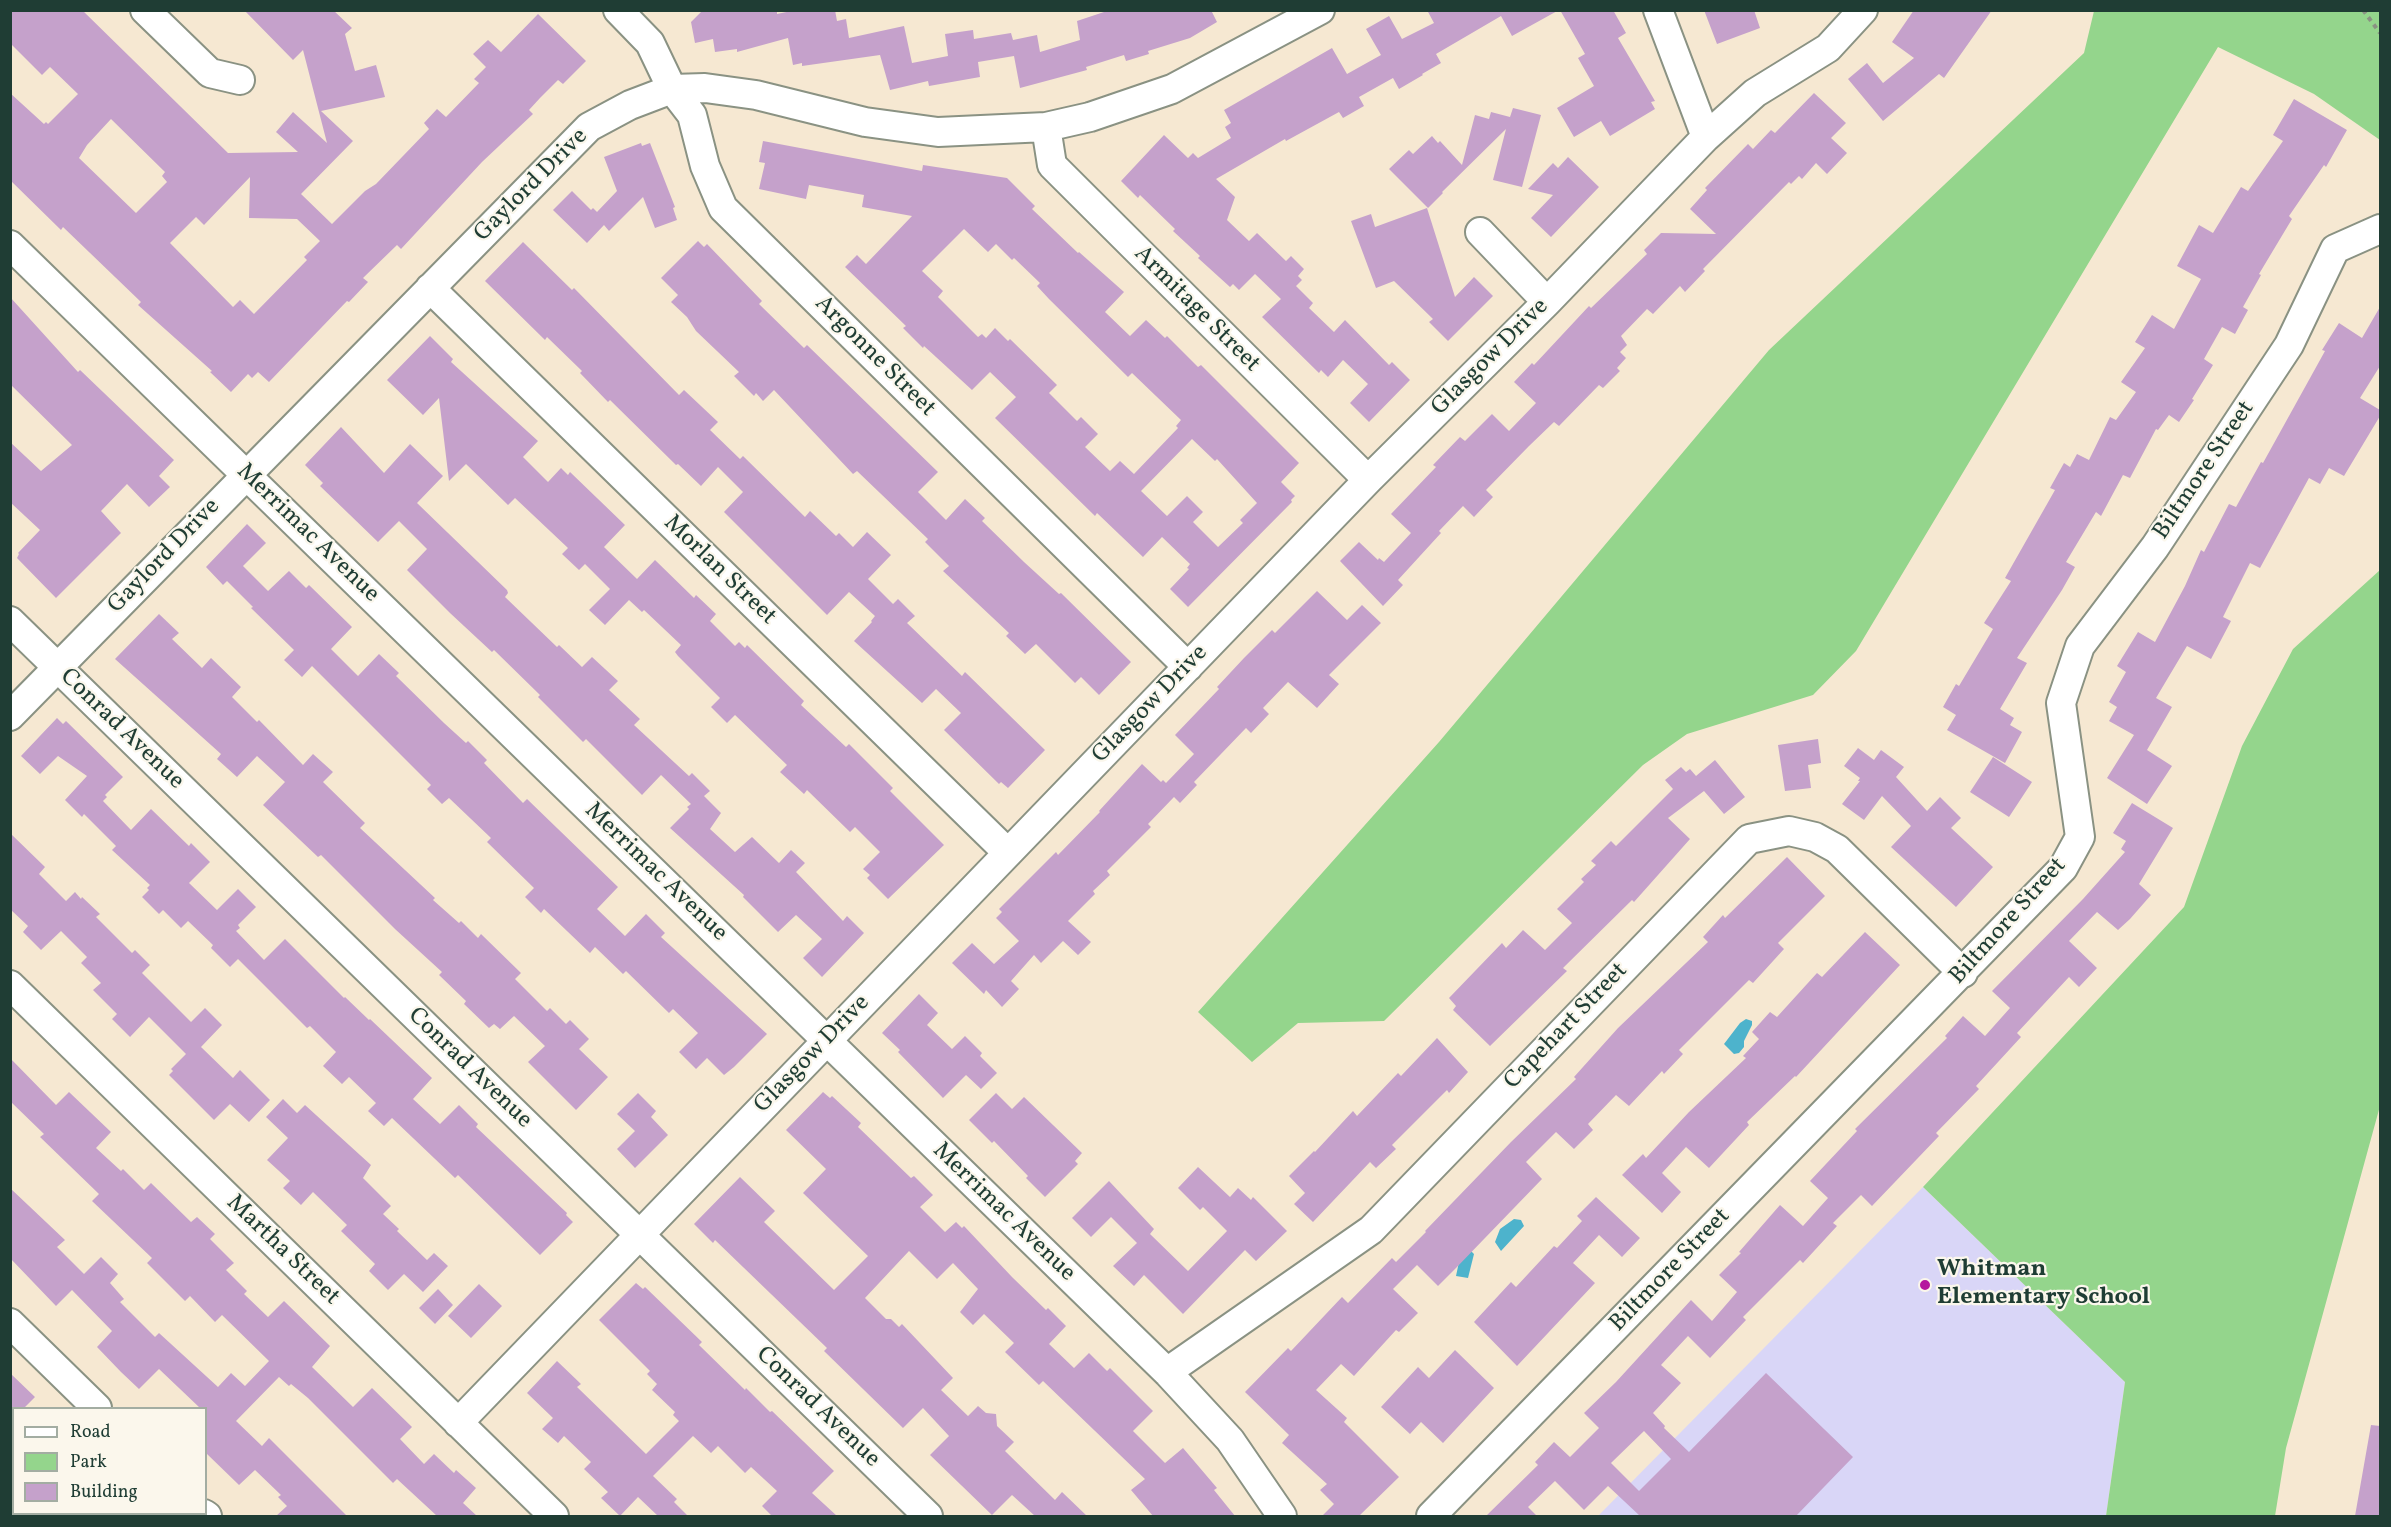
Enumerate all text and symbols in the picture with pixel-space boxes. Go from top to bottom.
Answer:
street label: Gaylord Drive [469,123,595,249]
street label: Armitage Street [1127,241,1265,379]
street label: Argonne Street [807,290,941,424]
street label: Glasgow Drive [1426,293,1556,423]
street label: Biltmore Street [2148,396,2262,546]
street label: Merrimac Avenue [229,458,385,610]
street label: Gaylord Drive [103,494,227,620]
street label: Morlan Street [657,510,781,632]
street label: Glasgow Drive [1087,640,1215,770]
street label: Conrad Avenue [53,664,189,796]
street label: Merrimac Avenue [577,797,733,949]
street label: Biltmore Street [1944,853,2074,991]
street label: Capehart Street [1499,958,1635,1096]
street label: Glasgow Drive [749,990,877,1120]
street label: Conrad Avenue [401,1003,537,1135]
street label: Merrimac Avenue [925,1137,1081,1289]
street label: Martha Street [219,1190,345,1312]
street label: Biltmore Street [1605,1203,1737,1339]
place label: Whitman Elementary School [1937,1257,2150,1313]
marker: Whitman Elementary School [1918,1278,1932,1292]
street label: Conrad Avenue [749,1342,885,1474]
legend [12,1407,207,1515]
text: Road [70,1420,111,1445]
text: Park [70,1450,107,1475]
text: Building [70,1480,138,1505]

